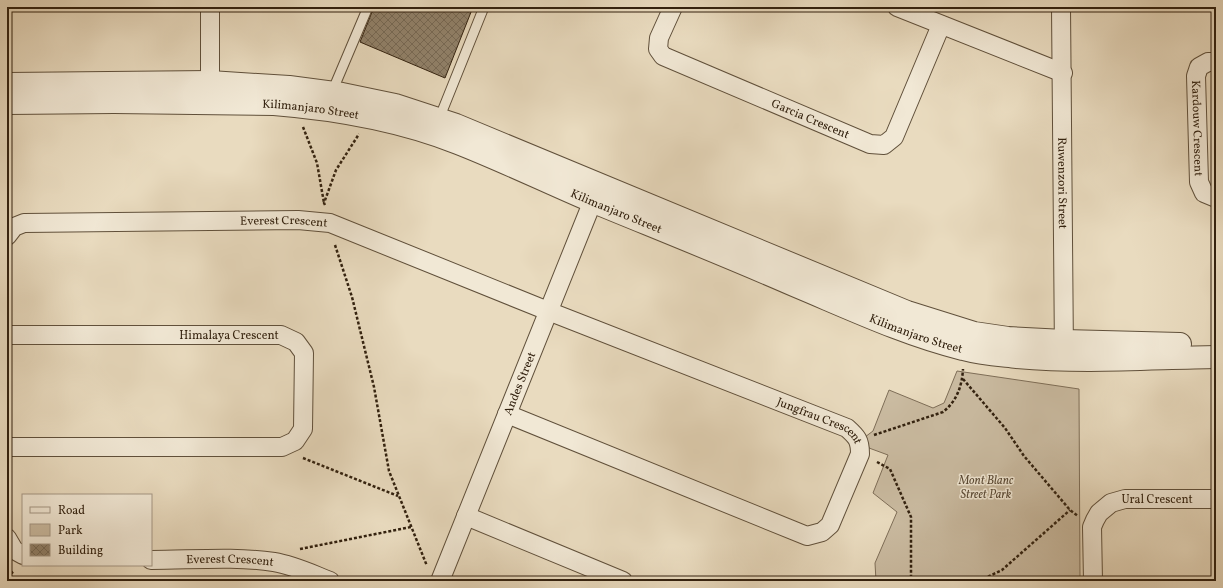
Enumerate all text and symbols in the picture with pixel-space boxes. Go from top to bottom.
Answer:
street label: Kardouw Crescent [1187,80,1206,177]
street label: Garcia Crescent [769,96,852,143]
street label: Kilimanjaro Street [262,97,360,124]
street label: Ruwenzori Street [1053,137,1070,229]
street label: Kilimanjaro Street [568,186,664,238]
street label: Everest Crescent [240,213,328,232]
street label: Kilimanjaro Street [867,311,964,358]
street label: Himalaya Crescent [179,328,279,344]
street label: Andes Street [500,350,540,418]
street label: Jungfrau Crescent [774,394,866,447]
park label: Mont Blanc Street Park [958,473,1014,503]
street label: Ural Crescent [1121,492,1193,508]
legend [22,494,152,566]
text: Road [58,503,85,519]
text: Park [58,523,83,539]
text: Building [58,543,103,559]
street label: Everest Crescent [186,552,275,571]

